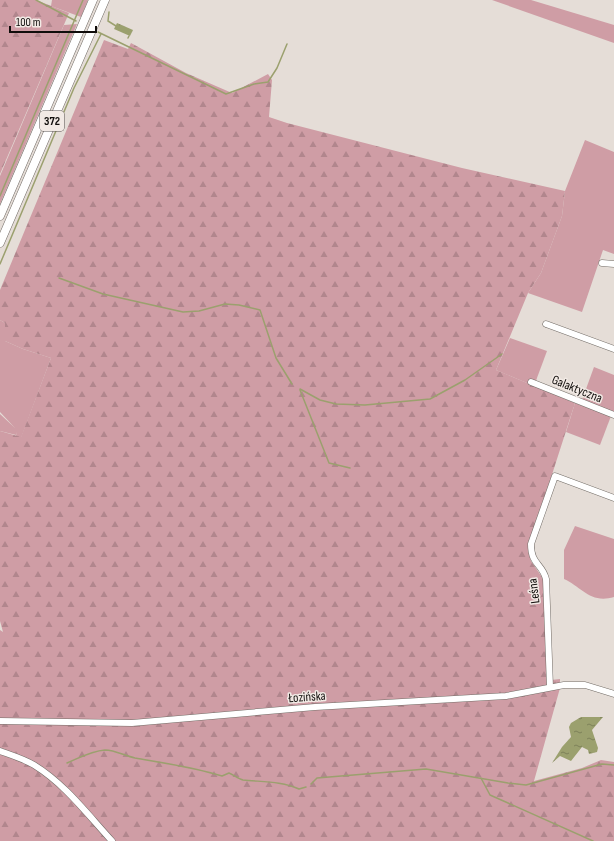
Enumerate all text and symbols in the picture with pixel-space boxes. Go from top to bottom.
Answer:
scale bar [10,8,96,34]
text: 100 m [16,15,41,30]
road number: 372 [40,111,64,131]
street label: Galaktyczna [549,372,605,406]
street label: Leśna [525,578,543,604]
street label: Łozińska [287,688,326,706]

